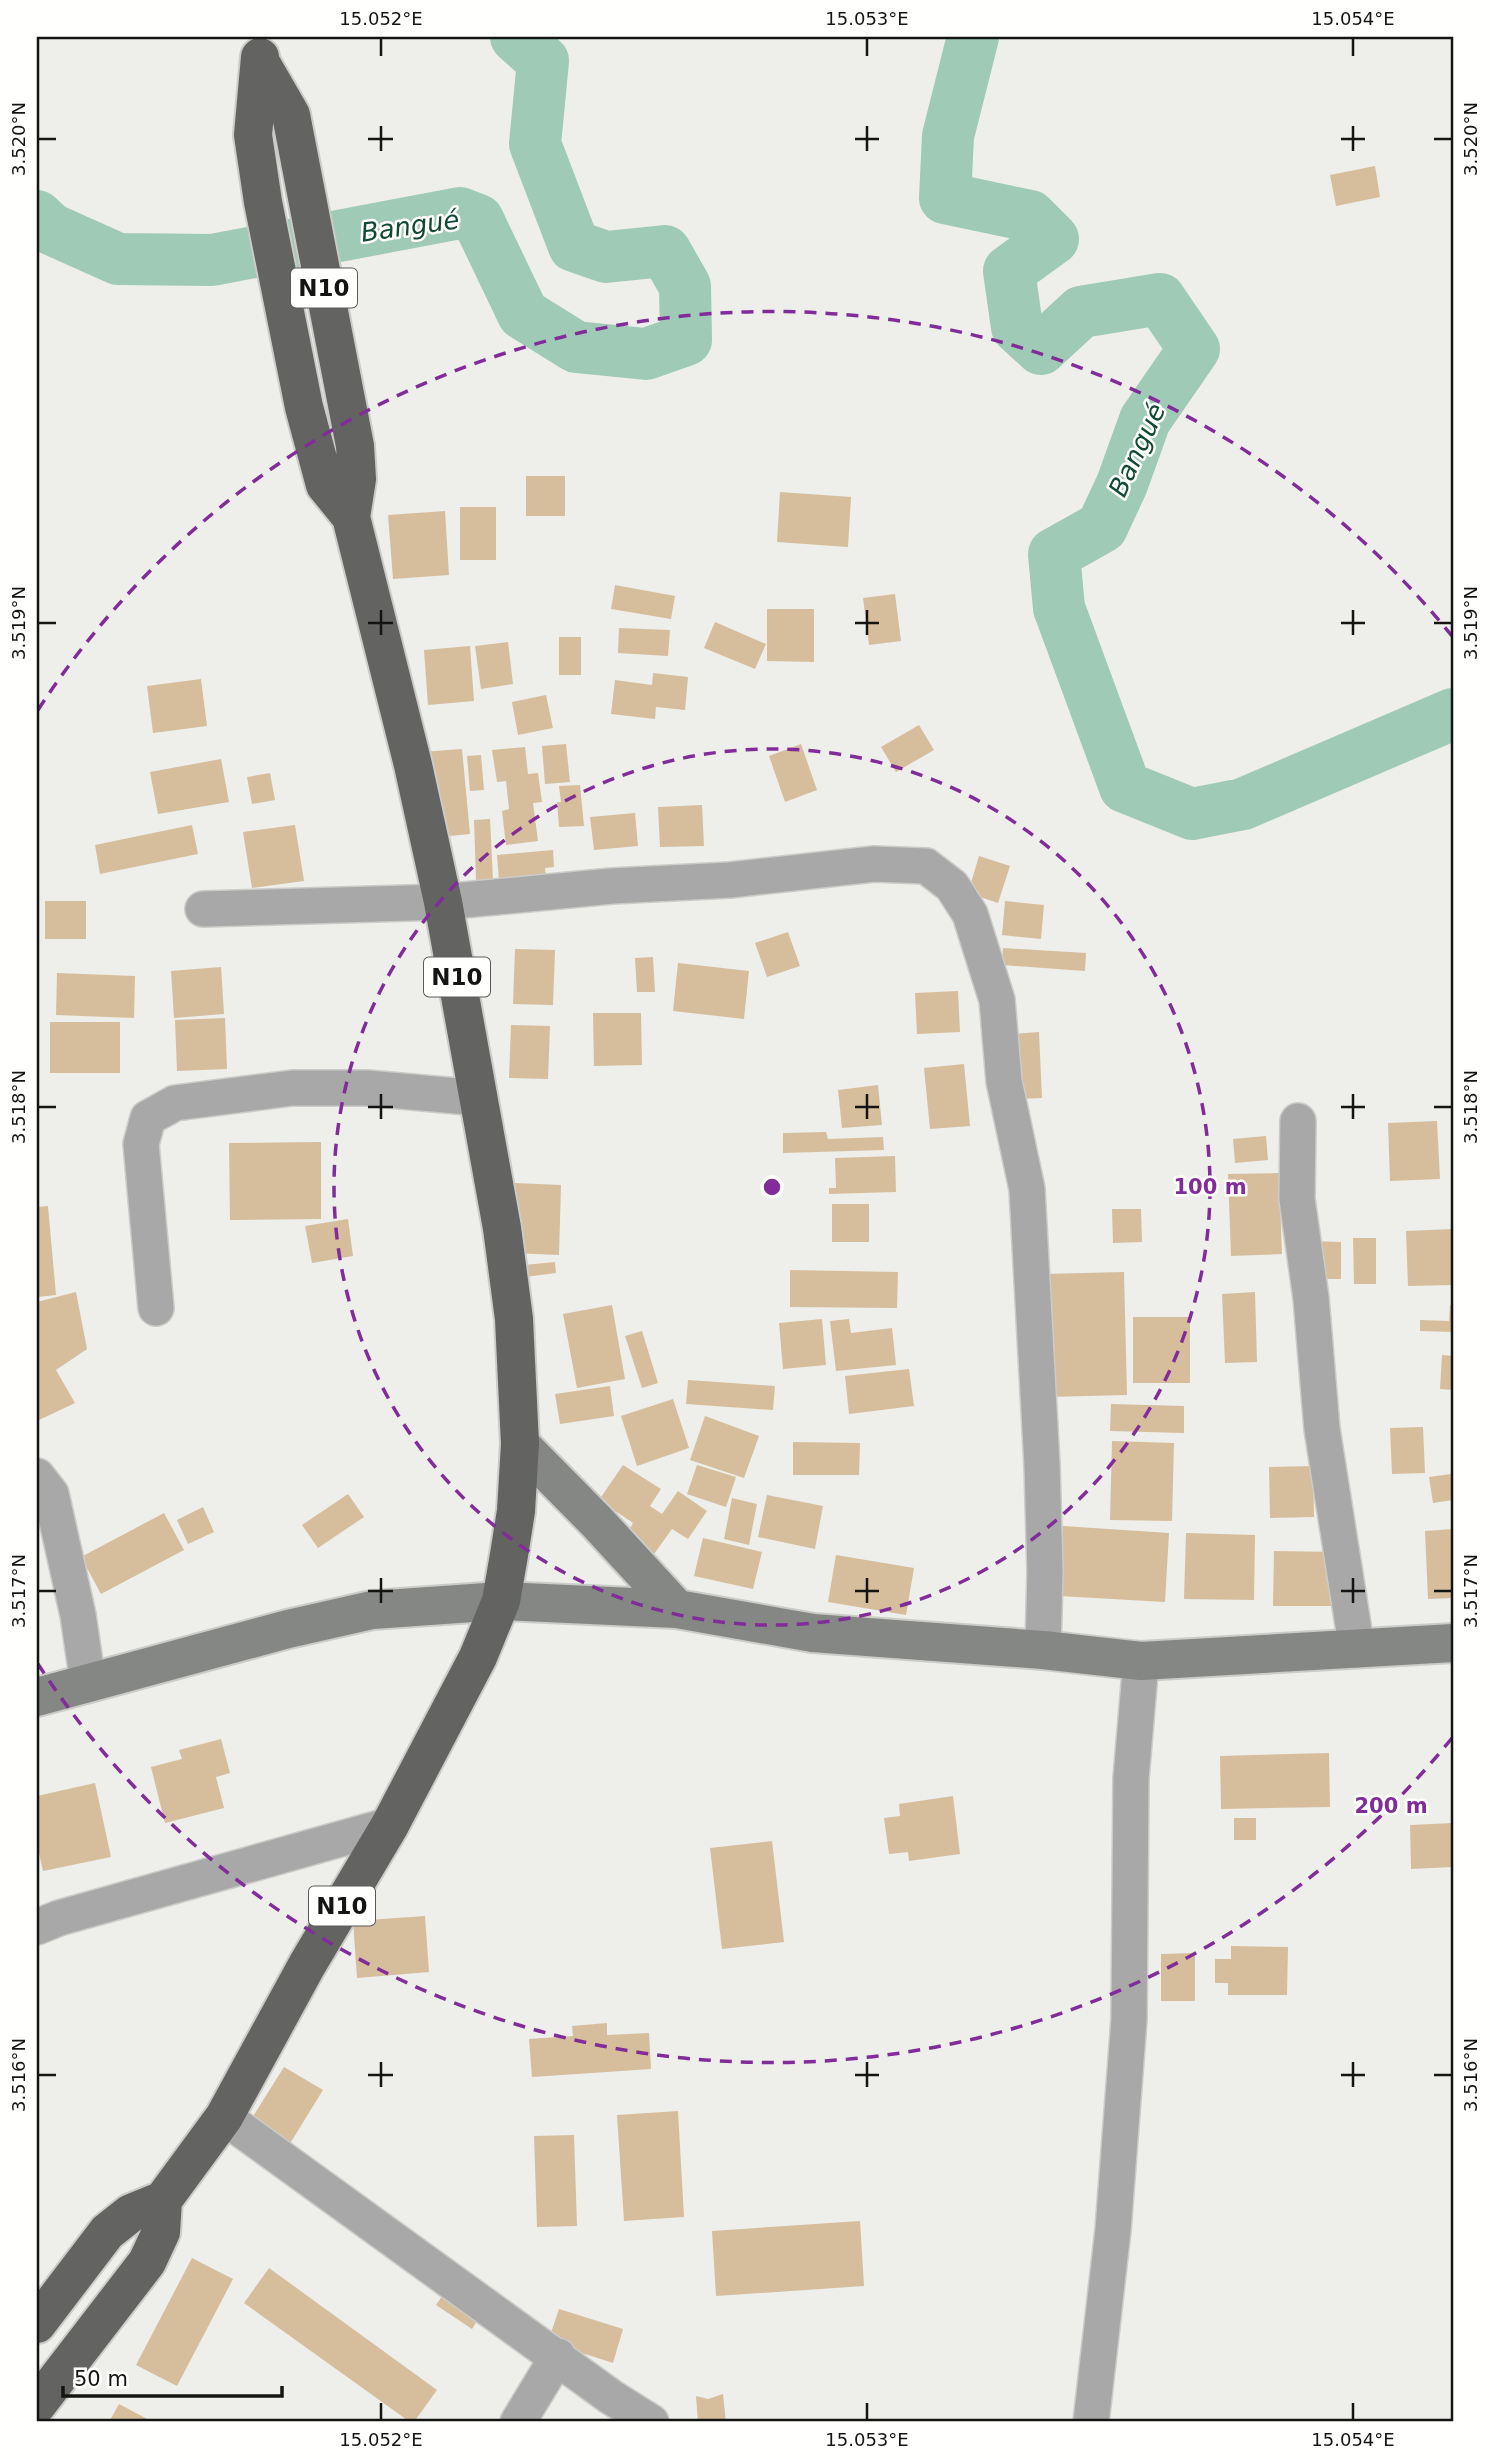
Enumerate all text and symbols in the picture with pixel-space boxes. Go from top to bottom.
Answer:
text: 15.052°E [339,8,423,29]
text: 15.053°E [825,8,909,29]
text: 15.054°E [1311,8,1395,29]
text: 3.520°N [8,102,29,176]
text: 3.520°N [1460,102,1481,176]
water label: Bangué [359,204,461,248]
road number: N10 [291,268,357,308]
water label: Bangué [1102,399,1172,501]
text: 3.519°N [8,586,29,660]
text: 3.519°N [1460,586,1481,660]
road number: N10 [424,958,490,996]
text: 3.518°N [8,1070,29,1144]
text: 3.518°N [1460,1070,1481,1144]
centre of rings [760,1175,784,1199]
text: 100 m [1173,1175,1247,1199]
text: 3.517°N [8,1554,29,1628]
text: 3.517°N [1460,1554,1481,1628]
text: 200 m [1354,1794,1428,1818]
road number: N10 [309,1886,375,1926]
text: 3.516°N [8,2038,29,2112]
text: 3.516°N [1460,2038,1481,2112]
scale bar [63,2354,282,2398]
text: 50 m [74,2367,128,2391]
text: 15.052°E [339,2429,423,2450]
text: 15.053°E [825,2429,909,2450]
text: 15.054°E [1311,2429,1395,2450]

